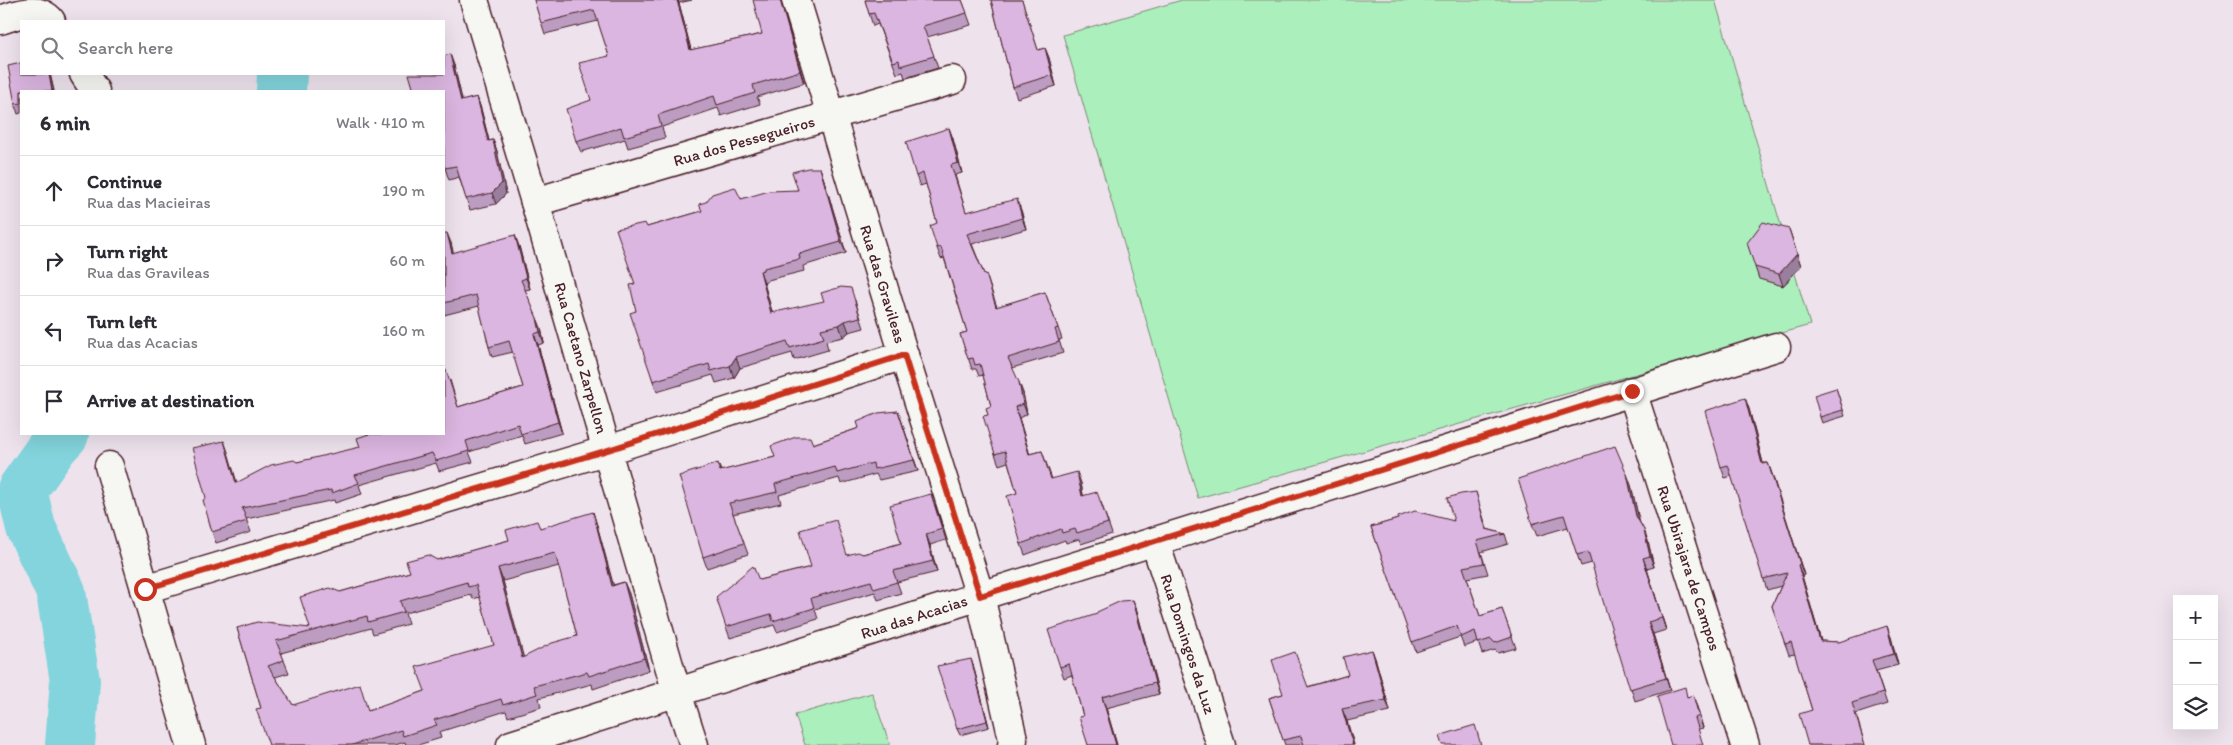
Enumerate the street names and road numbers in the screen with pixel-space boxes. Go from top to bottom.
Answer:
street label: Rua dos Pessegueiros [671,112,817,170]
street label: Rua das Gravileas [856,223,910,345]
street label: Rua Caetano Zarpellon [550,280,612,436]
street label: Rua Ubirajara de Campos [1653,483,1725,653]
street label: Rua Domingos da Luz [1156,572,1220,717]
street label: Rua das Acacias [858,591,970,643]

